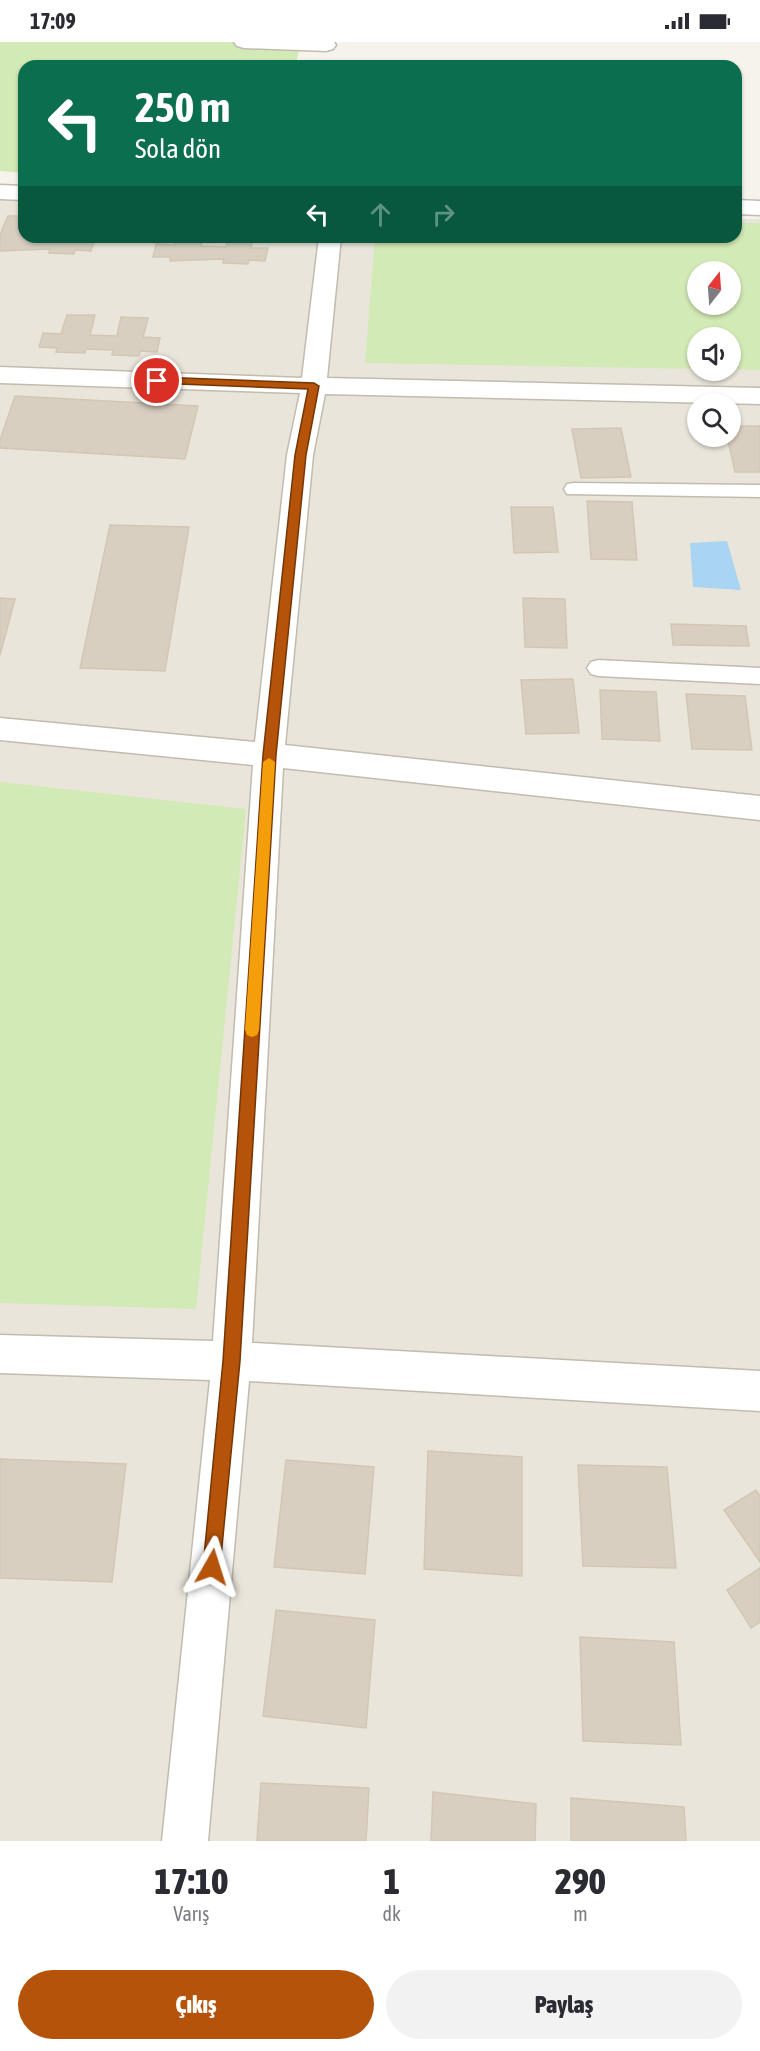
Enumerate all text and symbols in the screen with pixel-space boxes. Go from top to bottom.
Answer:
text: 17:09 [30,8,76,34]
text: 250 m [135,83,230,131]
icon: left [36,84,114,162]
text: Sola dön [135,133,221,164]
icon: left [301,198,334,231]
icon: ahead [364,198,397,231]
icon: right [427,198,460,231]
north arrow [687,261,741,315]
map controls [687,261,741,447]
button: sound [687,327,741,381]
pin [131,355,182,406]
icon: arrive [140,364,173,397]
button: search [687,393,741,447]
position arrow [180,1535,244,1599]
text: 17:10 [154,1860,228,1902]
text: 1 [383,1860,400,1902]
text: 290 [555,1860,606,1902]
text: Varış [173,1902,209,1925]
text: dk [383,1902,401,1925]
text: m [573,1902,588,1925]
button: Çıkış [18,1970,374,2039]
button: Paylaş [386,1970,742,2039]

